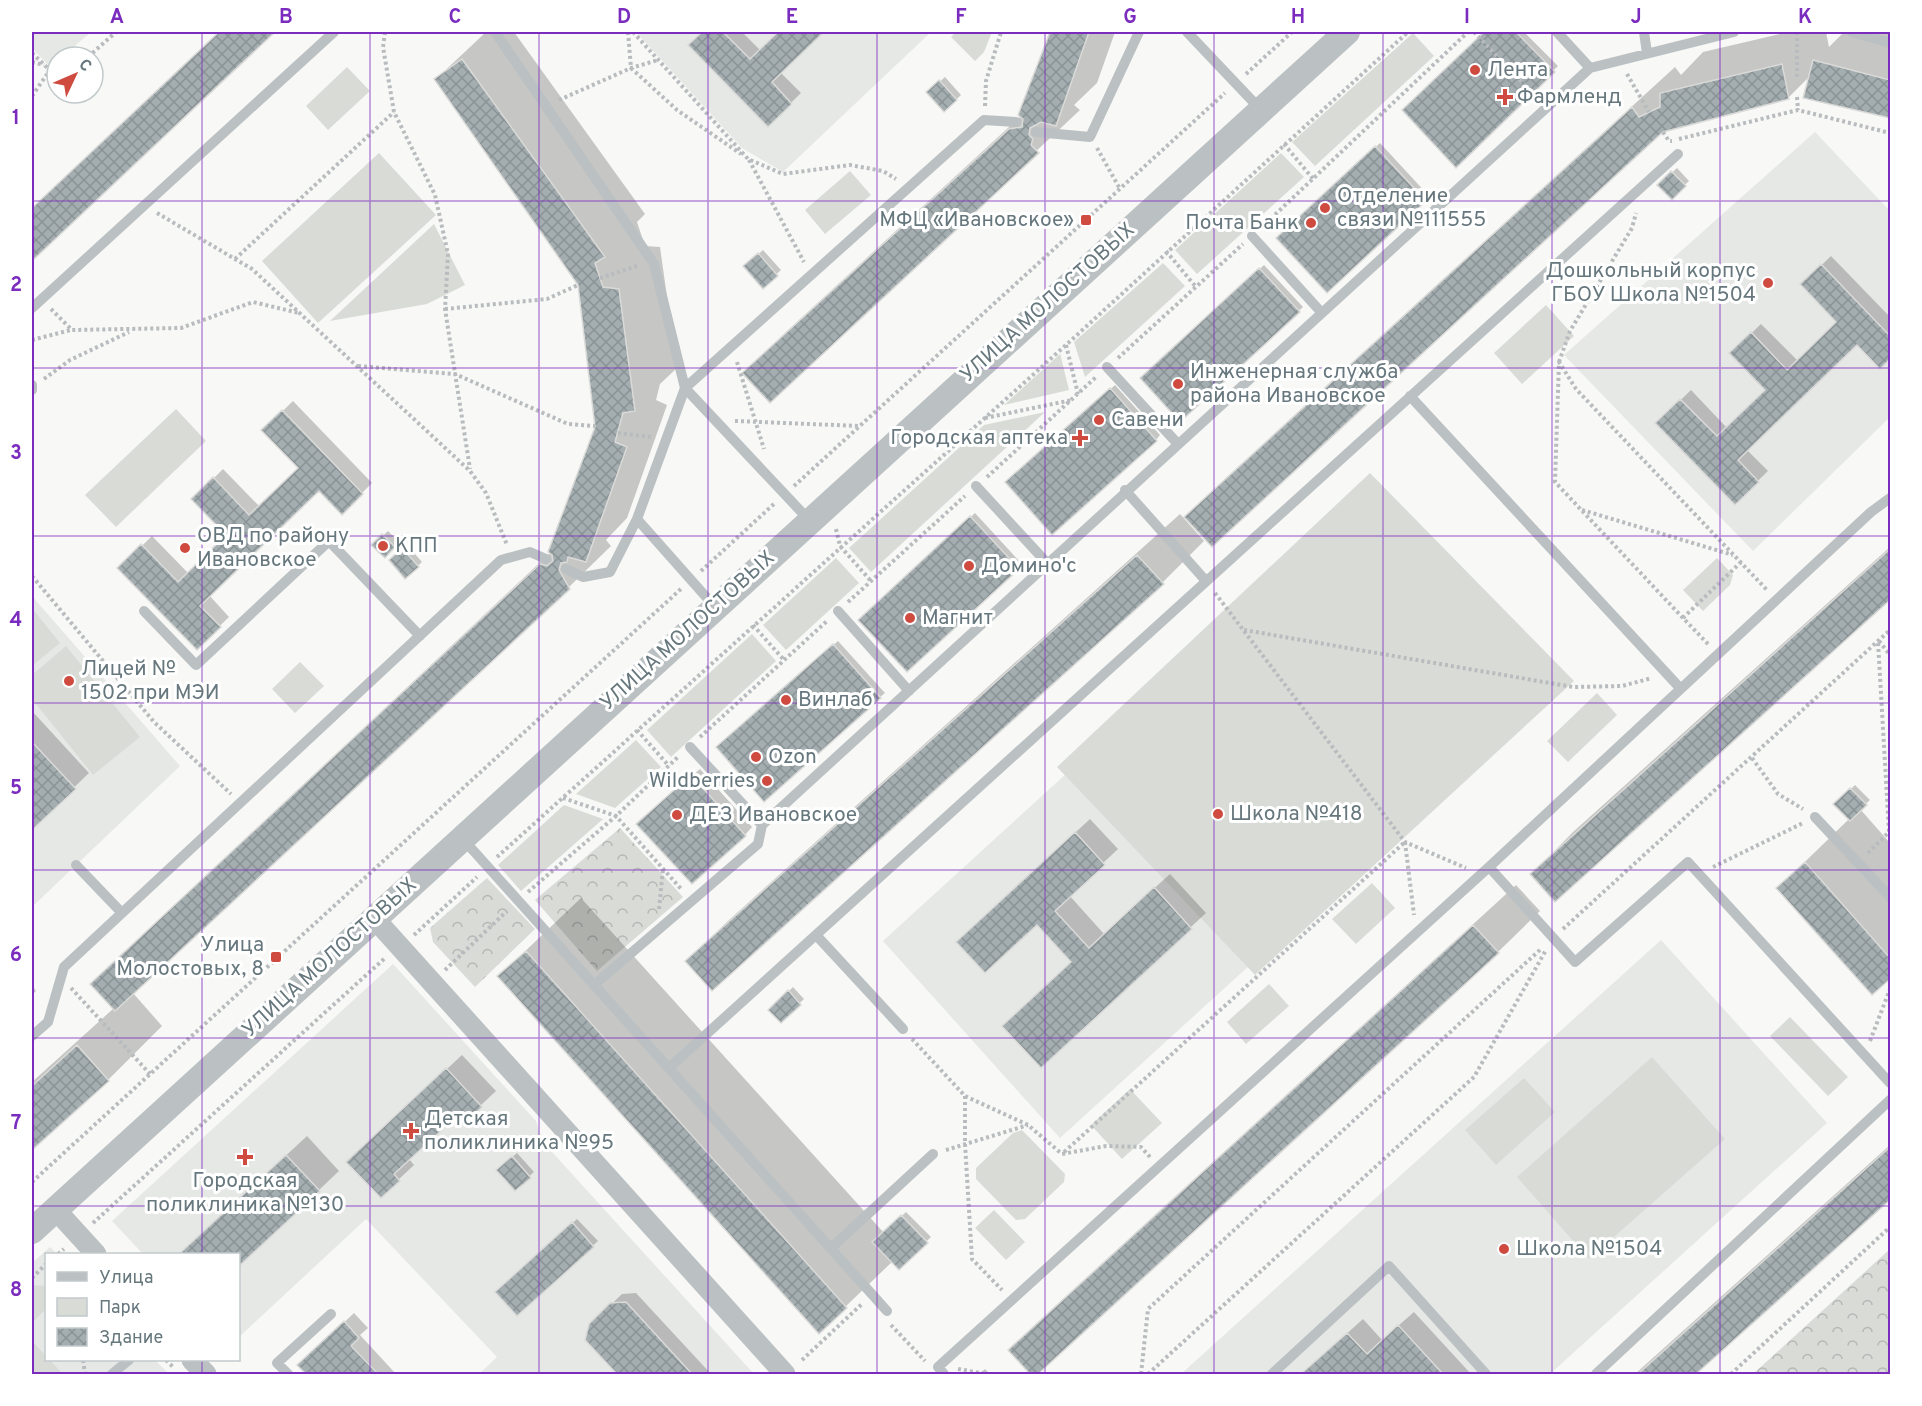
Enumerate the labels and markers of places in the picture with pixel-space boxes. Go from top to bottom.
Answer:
place label: Лента [1487,57,1548,84]
marker: Лента [1468,63,1482,77]
place label: Фармленд [1517,84,1622,111]
marker: Фармленд [1498,90,1512,104]
place label: Отделение связи №111555 [1337,183,1486,234]
marker: Отделение связи №111555 [1318,201,1332,215]
place label: МФЦ «Ивановское» [879,207,1074,234]
place label: Почта Банк [1185,210,1299,237]
marker: МФЦ «Ивановское» [1079,213,1093,227]
marker: Почта Банк [1304,216,1318,230]
place label: Дошкольный корпус ГБОУ Школа №1504 [1546,258,1756,309]
marker: Дошкольный корпус ГБОУ Школа №1504 [1761,276,1775,290]
place label: Инженерная служба района Ивановское [1190,359,1398,410]
marker: Инженерная служба района Ивановское [1171,377,1185,391]
place label: Савени [1111,407,1184,434]
marker: Савени [1092,413,1106,427]
place label: Городская аптека [890,425,1068,452]
marker: Городская аптека [1073,431,1087,445]
place label: ОВД по району Ивановское [197,523,349,574]
place label: КПП [395,533,438,560]
marker: КПП [376,539,390,553]
marker: ОВД по району Ивановское [178,541,192,555]
place label: Домино'c [981,553,1077,580]
marker: Домино'c [962,559,976,573]
place label: Магнит [922,605,993,632]
marker: Магнит [903,611,917,625]
place label: Лицей № 1502 при МЭИ [81,656,220,707]
marker: Лицей № 1502 при МЭИ [62,674,76,688]
place label: Винлаб [798,687,873,714]
marker: Винлаб [779,693,793,707]
place label: Ozon [768,744,817,771]
marker: Ozon [749,750,763,764]
place label: Wildberries [649,768,755,795]
marker: Wildberries [760,774,774,788]
place label: Школа №418 [1230,801,1363,828]
place label: ДЕЗ Ивановское [689,802,857,829]
marker: Школа №418 [1211,807,1225,821]
marker: ДЕЗ Ивановское [670,808,684,822]
place label: Улица Молостовых, 8 [116,932,264,983]
marker: Улица Молостовых, 8 [269,950,283,964]
place label: Детская поликлиника №95 [424,1106,614,1157]
marker: Детская поликлиника №95 [402,1122,420,1140]
marker: Городская поликлиника №130 [236,1148,254,1166]
place label: Городская поликлиника №130 [146,1168,344,1219]
place label: Школа №1504 [1516,1236,1662,1263]
marker: Школа №1504 [1497,1242,1511,1256]

